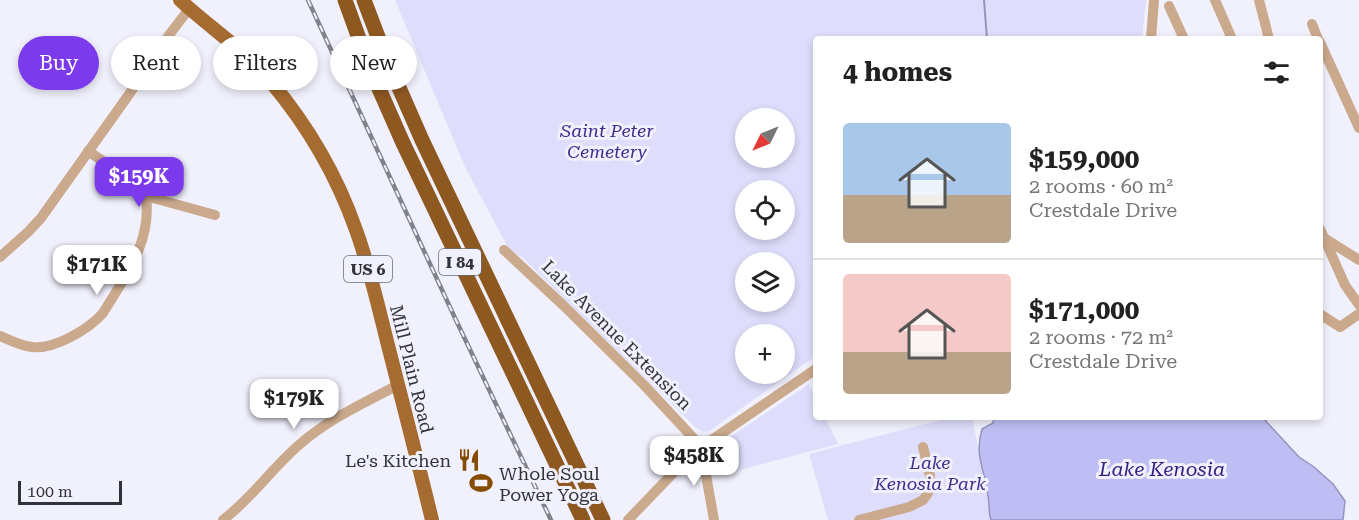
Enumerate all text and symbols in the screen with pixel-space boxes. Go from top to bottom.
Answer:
chip: Buy [18,36,99,90]
chip: Rent [111,36,201,90]
chip: Filters [213,36,318,90]
chip: New [330,36,417,90]
icon: filters [1260,56,1293,89]
text: 4 homes [843,57,952,87]
north arrow [735,108,795,168]
map controls [735,108,795,384]
park label: Saint Peter Cemetery [559,120,654,162]
text: $159,000 [1029,144,1139,174]
icon: home [891,147,963,219]
pin: $159K [97,157,181,208]
text: $159K [109,164,169,188]
text: 2 rooms · 60 m² [1029,174,1173,198]
button: locate [735,180,795,240]
text: Crestdale Drive [1029,198,1177,222]
pin: $171K [55,245,139,296]
road number: I 84 [439,249,481,275]
text: $171K [67,252,127,276]
button: layers [735,252,795,312]
road number: US 6 [344,256,392,282]
street label: Lake Avenue Extension [538,256,696,414]
text: $171,000 [1029,295,1139,325]
icon: home [891,298,963,370]
street label: Mill Plain Road [386,303,438,436]
button: + [735,324,795,384]
text: 2 rooms · 72 m² [1029,325,1173,349]
text: Crestdale Drive [1029,349,1177,373]
pin: $179K [252,379,336,430]
text: $179K [264,386,324,410]
pin: $458K [652,436,736,487]
text: $458K [664,443,724,467]
restaurant icon: Le's Kitchen [456,447,482,473]
place label: Le's Kitchen [345,450,451,471]
park label: Lake Kenosia Park [873,452,986,494]
water label: Lake Kenosia [1098,457,1225,481]
place label: Whole Soul Power Yoga [499,463,600,505]
sports icon: Whole Soul Power Yoga [468,470,494,496]
scale bar [18,478,122,506]
text: 100 m [27,482,73,501]

